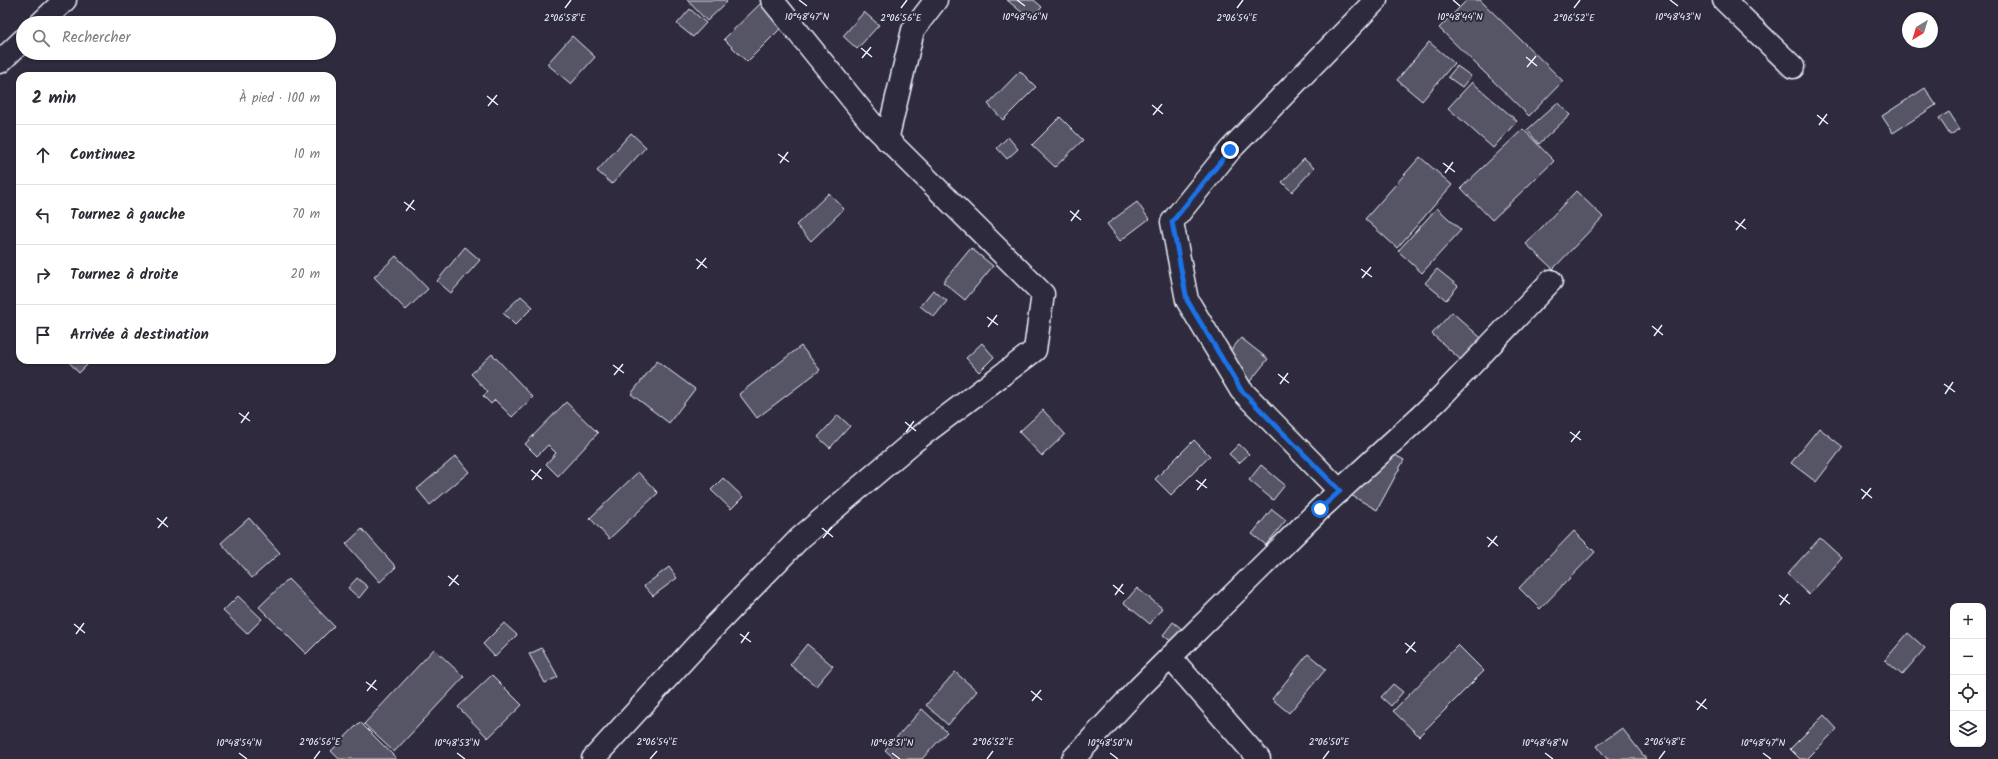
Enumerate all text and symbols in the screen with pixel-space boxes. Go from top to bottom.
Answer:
text: 10°48'47"N [785,9,830,25]
text: 10°48'46"N [1002,9,1048,25]
text: 10°48'44"N [1437,9,1483,25]
text: 10°48'43"N [1655,9,1701,25]
text: 2°06'58"E [544,10,587,26]
text: 2°06'56"E [880,10,923,26]
text: 2°06'54"E [1216,10,1259,26]
text: 2°06'52"E [1553,10,1596,26]
north arrow [1902,12,1938,48]
search box [16,16,336,60]
text: Rechercher [62,26,130,50]
icon: search [30,27,52,49]
text: 2 min [32,85,76,112]
text: À pied · 100 m [239,88,320,109]
route end [1221,141,1239,159]
text: Continuez [70,143,135,167]
icon: ahead [32,144,54,166]
text: 10 m [294,144,320,165]
text: Tournez à gauche [70,203,185,227]
icon: left [32,204,54,226]
text: 70 m [292,204,320,225]
text: Tournez à droite [70,263,178,287]
icon: right [32,264,54,286]
text: 20 m [290,264,320,285]
text: Arrivée à destination [70,323,209,347]
icon: arrive [32,324,54,346]
route start [1311,500,1329,518]
map controls [1950,603,1986,747]
button: + [1950,603,1986,639]
button: − [1950,639,1986,675]
button: locate [1950,675,1986,711]
button: layers [1950,711,1986,747]
text: 2°06'56"E [299,734,342,750]
text: 2°06'54"E [636,734,679,750]
text: 2°06'52"E [972,734,1015,750]
text: 2°06'50"E [1309,734,1351,750]
text: 2°06'48"E [1644,734,1687,750]
text: 10°48'54"N [216,735,262,751]
text: 10°48'53"N [434,735,480,751]
text: 10°48'51"N [870,735,914,751]
text: 10°48'50"N [1088,735,1133,751]
text: 10°48'48"N [1522,735,1568,751]
text: 10°48'47"N [1741,735,1786,751]

